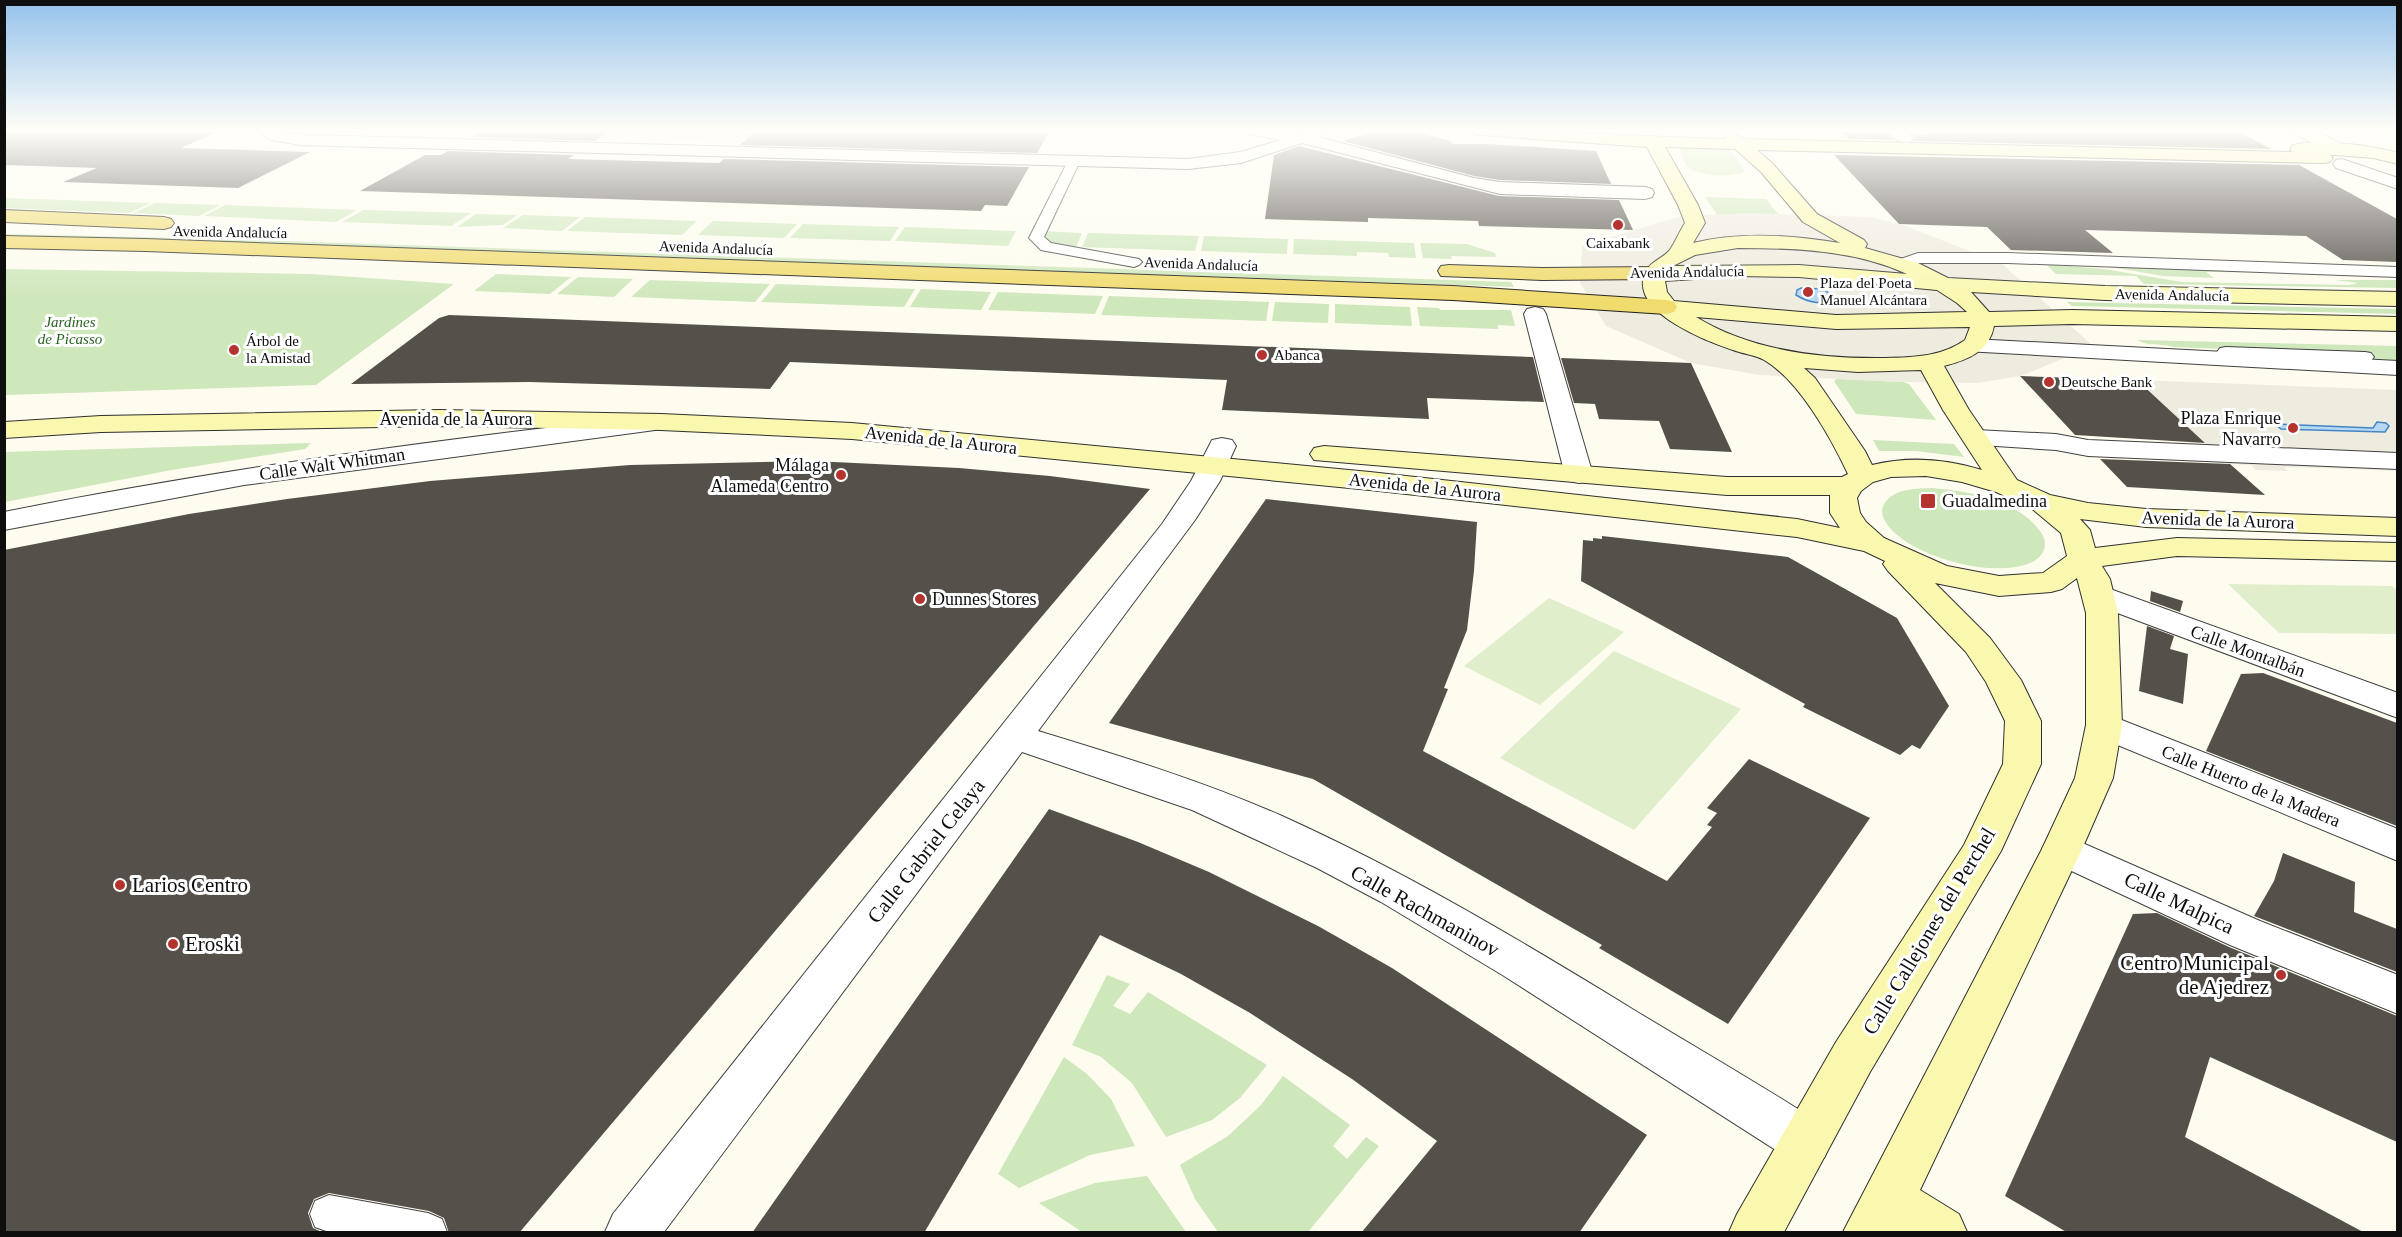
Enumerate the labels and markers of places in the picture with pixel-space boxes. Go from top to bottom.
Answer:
marker: Caixabank [1611,218,1625,232]
place label: Caixabank [1586,235,1651,251]
place label: Plaza del Poeta Manuel Alcántara [1820,275,1927,308]
marker: Plaza del Poeta Manuel Alcántara [1801,285,1815,299]
place label: Árbol de la Amistad [246,333,311,366]
marker: Árbol de la Amistad [227,343,241,357]
place label: Abanca [1274,347,1320,363]
marker: Abanca [1255,348,1269,362]
place label: Deutsche Bank [2061,374,2153,390]
marker: Deutsche Bank [2042,375,2056,389]
place label: Plaza Enrique Navarro [2181,408,2281,449]
marker: Plaza Enrique Navarro [2286,421,2300,435]
place label: Málaga Alameda Centro [711,455,829,496]
marker: Málaga Alameda Centro [834,468,848,482]
place label: Guadalmedina [1942,491,2047,511]
marker: Guadalmedina [1919,492,1937,510]
place label: Dunnes Stores [932,589,1037,609]
marker: Dunnes Stores [913,592,927,606]
place label: Larios Centro [132,873,248,897]
marker: Larios Centro [113,878,127,892]
place label: Eroski [185,932,240,956]
marker: Eroski [166,937,180,951]
place label: Centro Municipal de Ajedrez [2120,951,2269,999]
marker: Centro Municipal de Ajedrez [2274,968,2288,982]

